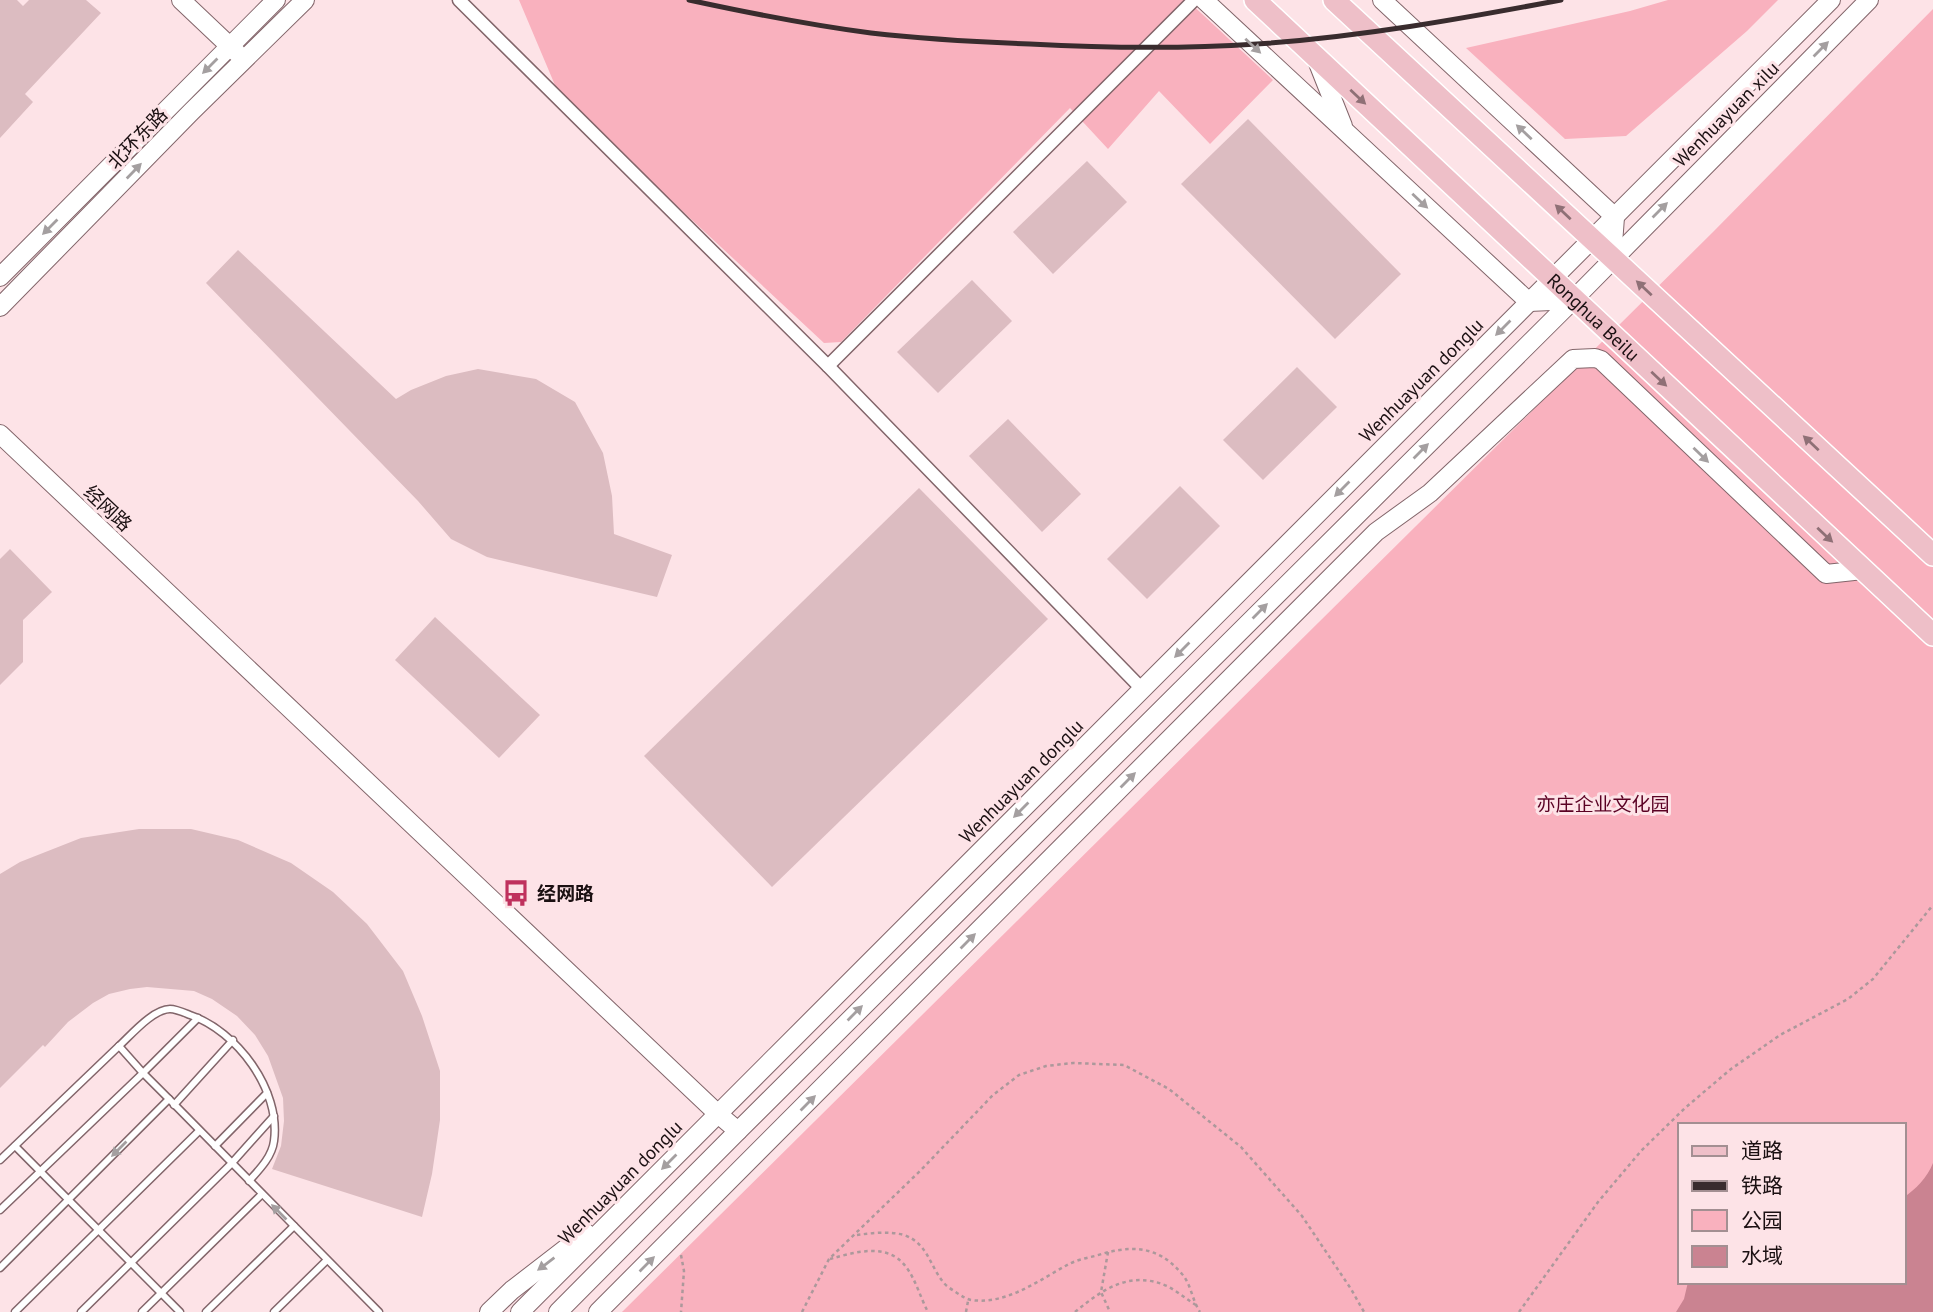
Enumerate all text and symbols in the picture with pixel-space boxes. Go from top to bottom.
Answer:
one-way arrow [1245,38,1262,55]
one-way arrow [1812,40,1829,57]
street label: Wenhuayuan xilu [1668,56,1784,172]
one-way arrow [203,57,219,74]
one-way arrow [1349,89,1366,105]
street label: 北环东路 [102,102,172,174]
one-way arrow [1515,124,1533,140]
one-way arrow [125,163,141,180]
one-way arrow [1411,193,1428,209]
one-way arrow [1652,202,1668,219]
one-way arrow [1555,204,1572,220]
one-way arrow [42,218,58,235]
street label: Ronghua Beilu [1542,268,1645,366]
one-way arrow [1635,280,1653,296]
street label: Wenhuayuan donglu [1354,313,1488,447]
one-way arrow [1495,319,1512,335]
one-way arrow [1650,371,1667,387]
one-way arrow [1803,435,1820,451]
one-way arrow [1412,443,1429,459]
one-way arrow [1692,447,1709,463]
street label: 经网路 [79,480,137,536]
one-way arrow [1334,480,1351,497]
one-way arrow [1816,526,1833,542]
one-way arrow [1252,603,1268,619]
one-way arrow [1173,641,1190,658]
street label: Wenhuayuan donglu [954,714,1088,848]
one-way arrow [1120,772,1137,789]
park label: 亦庄企业文化园 [1536,792,1670,816]
one-way arrow [1012,802,1029,819]
bus stop icon: 经网路 [501,878,531,908]
place label: 经网路 [537,881,594,905]
one-way arrow [959,933,976,950]
one-way arrow [847,1005,864,1022]
one-way arrow [799,1095,815,1112]
street label: Wenhuayuan donglu [553,1115,687,1249]
legend [1678,1123,1905,1284]
text: 道路 [1741,1137,1783,1164]
one-way arrow [111,1140,128,1157]
one-way arrow [662,1153,678,1170]
text: 铁路 [1741,1172,1783,1199]
one-way arrow [271,1203,288,1220]
text: 公园 [1741,1207,1783,1234]
text: 水域 [1741,1242,1783,1269]
one-way arrow [537,1256,555,1270]
one-way arrow [638,1257,655,1273]

